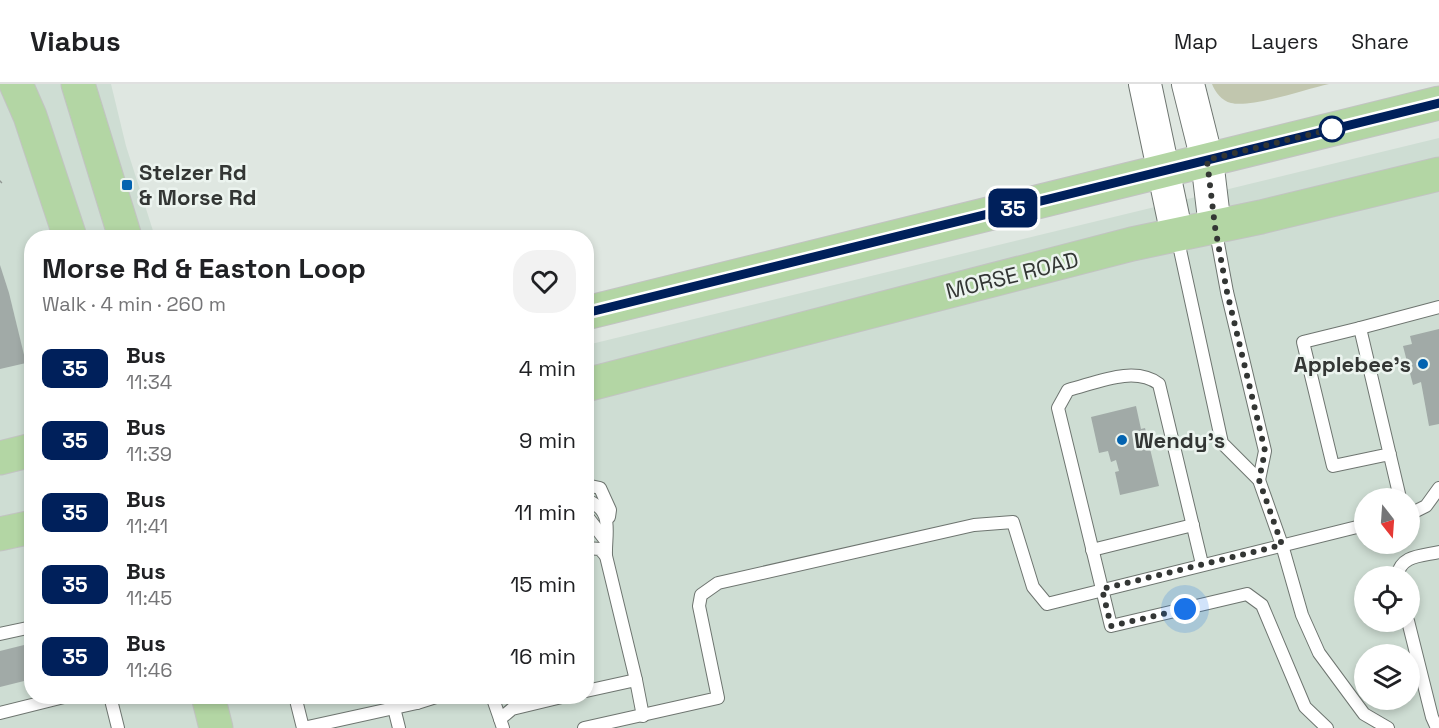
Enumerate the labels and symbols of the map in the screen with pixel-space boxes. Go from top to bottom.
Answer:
unlabelled marker [1319,116,1345,142]
place label: Stelzer Rd & Morse Rd [139,158,257,211]
marker: Stelzer Rd & Morse Rd [120,178,134,192]
line badge: 35 [986,188,1040,228]
street label: MORSE ROAD [943,245,1081,305]
place label: Applebee's [1294,350,1411,378]
marker: Applebee's [1416,357,1430,371]
place label: Wendy's [1134,426,1225,454]
marker: Wendy's [1115,433,1129,447]
north arrow [1354,488,1420,554]
your location [1170,594,1200,624]

